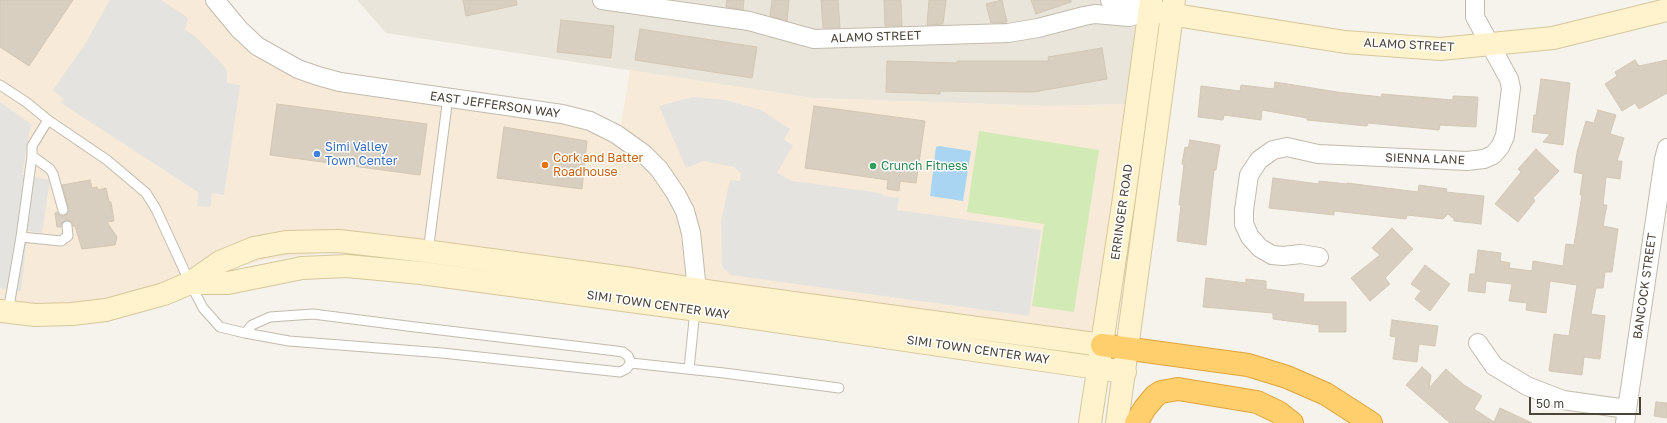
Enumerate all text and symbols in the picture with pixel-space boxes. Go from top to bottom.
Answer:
street label: ALAMO STREET [830,28,922,46]
street label: ALAMO STREET [1363,35,1455,55]
street label: EAST JEFFERSON WAY [429,89,561,121]
place label: Simi Valley Town Center [325,140,397,168]
marker: Simi Valley Town Center [312,149,322,159]
street label: SIENNA LANE [1385,150,1465,168]
place label: Cork and Batter Roadhouse [553,151,643,179]
place label: Crunch Fitness [881,159,968,173]
marker: Cork and Batter Roadhouse [540,160,550,170]
marker: Crunch Fitness [868,161,878,171]
street label: ERRINGER ROAD [1108,163,1136,261]
street label: BANCOCK STREET [1630,232,1660,340]
street label: SIMI TOWN CENTER WAY [586,288,730,322]
street label: SIMI TOWN CENTER WAY [906,333,1050,367]
scale bar [1531,389,1643,415]
text: 50 m [1536,396,1564,411]

